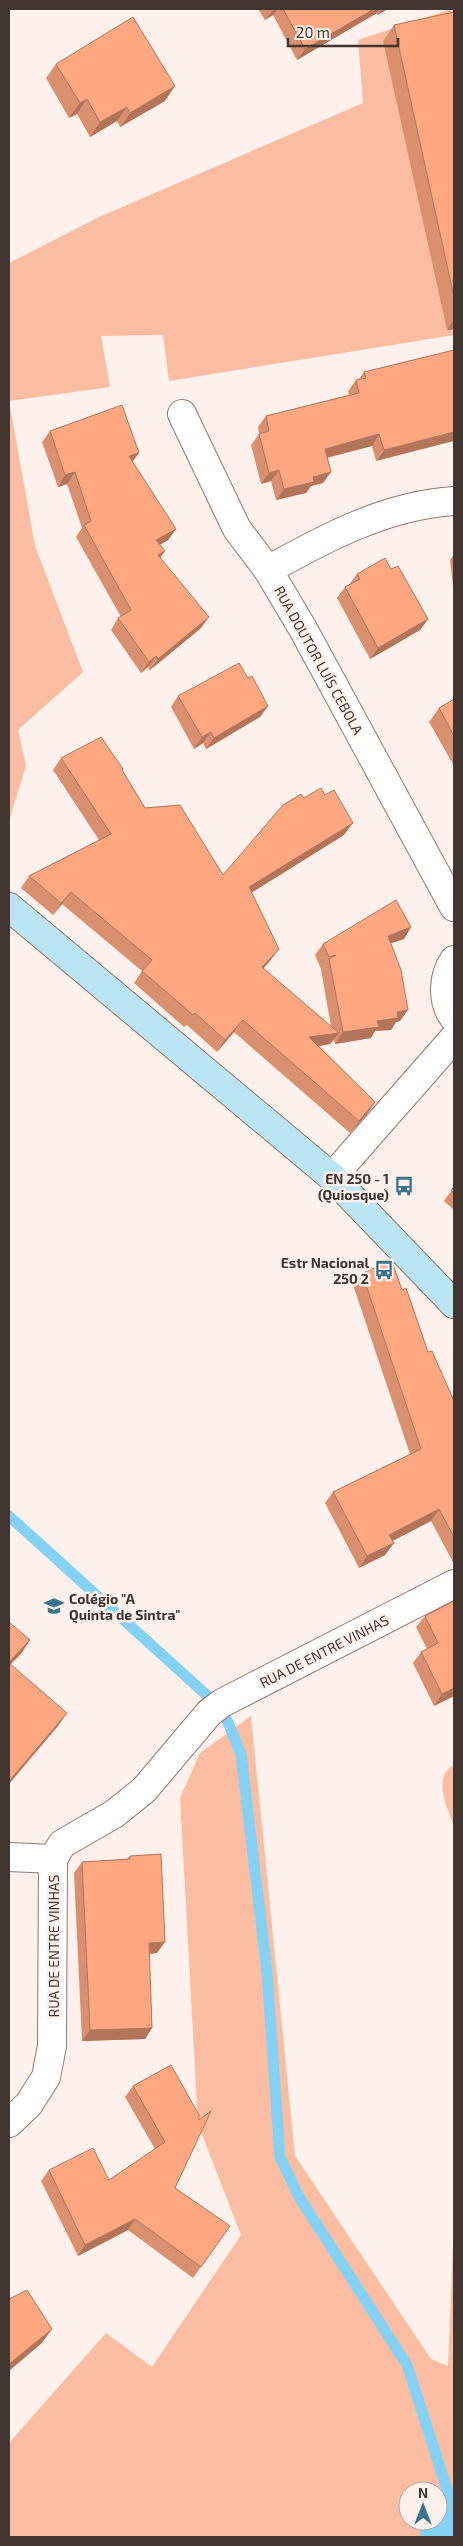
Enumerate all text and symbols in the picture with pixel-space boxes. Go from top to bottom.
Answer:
scale bar [288,15,398,47]
text: 20 m [296,23,330,41]
street label: RUA DOUTOR LUÍS CEBOLA [271,583,367,737]
place label: EN 250 - 1 (Quiosque) [318,1170,389,1204]
bus stop icon: EN 250 - 1 (Quiosque) [393,1175,415,1197]
place label: Estr Nacional 250 2 [281,1254,369,1287]
bus stop icon: Estr Nacional 250 2 [373,1259,395,1281]
place label: Colégio "A Quinta de Sintra" [69,1590,180,1624]
school or university icon: Colégio "A Quinta de Sintra" [43,1595,65,1617]
street label: RUA DE ENTRE VINHAS [257,1611,392,1691]
street label: RUA DE ENTRE VINHAS [45,1874,62,2017]
north arrow [398,2481,448,2531]
text: N [418,2484,428,2501]

